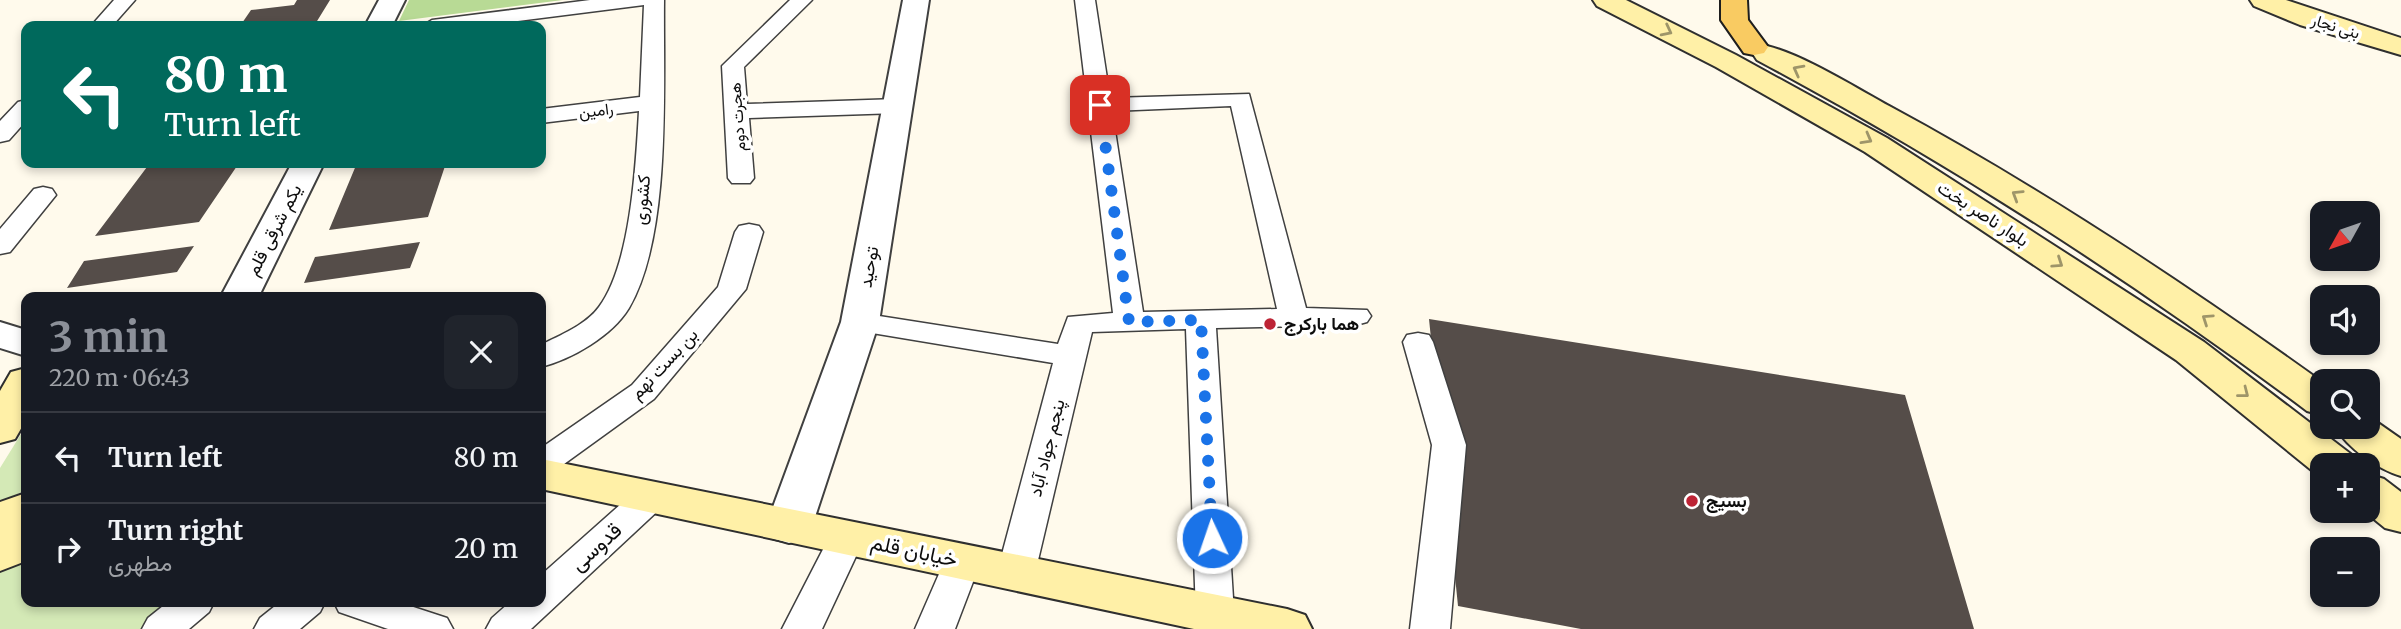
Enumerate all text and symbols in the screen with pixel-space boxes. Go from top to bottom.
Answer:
street label: بنی نجار [2308,9,2363,44]
one-way arrow [1660,22,1672,36]
text: 80 m [164,44,287,105]
icon: left [49,49,140,140]
one-way arrow [1793,65,1805,78]
pin [1070,75,1130,135]
street label: هجرت دوم [725,82,750,152]
icon: arrive [1081,86,1119,124]
street label: رامین [578,98,614,123]
text: Turn left [164,105,301,145]
one-way arrow [1859,131,1872,144]
street label: کشوری [628,174,655,226]
street label: بلوار ناصر بخت [1933,176,2033,252]
street label: یکم شرقی قلم [241,180,307,280]
one-way arrow [2011,190,2024,203]
north arrow [2310,201,2380,271]
map controls [2310,201,2380,607]
street label: توحید [854,244,883,289]
one-way arrow [2050,255,2063,268]
button: sound [2310,285,2380,355]
text: 3 min [49,311,168,363]
place label: هما بارکرج [1284,312,1359,336]
button: close [444,315,518,389]
one-way arrow [2202,315,2215,327]
marker: هما بارکرج [1262,316,1278,332]
street label: بن بست نهم [625,323,703,405]
text: 220 m · 06:43 [49,363,190,392]
button: search [2310,369,2380,439]
one-way arrow [2236,385,2249,398]
street label: پنجم جواد آباد [1023,397,1071,499]
icon: left [49,439,87,477]
text: Turn left [108,441,222,474]
text: 80 m [454,441,518,474]
button: + [2310,453,2380,523]
place label: بسیج [1706,489,1747,513]
marker: بسیج [1684,493,1700,509]
position arrow [1175,501,1249,575]
text: Turn right [108,514,243,547]
street label: قدوسی [564,516,627,577]
street label: خیابان قلم [868,528,960,574]
icon: right [49,530,87,568]
text: 20 m [454,532,518,565]
button: − [2310,537,2380,607]
text: مطهری [108,548,172,577]

